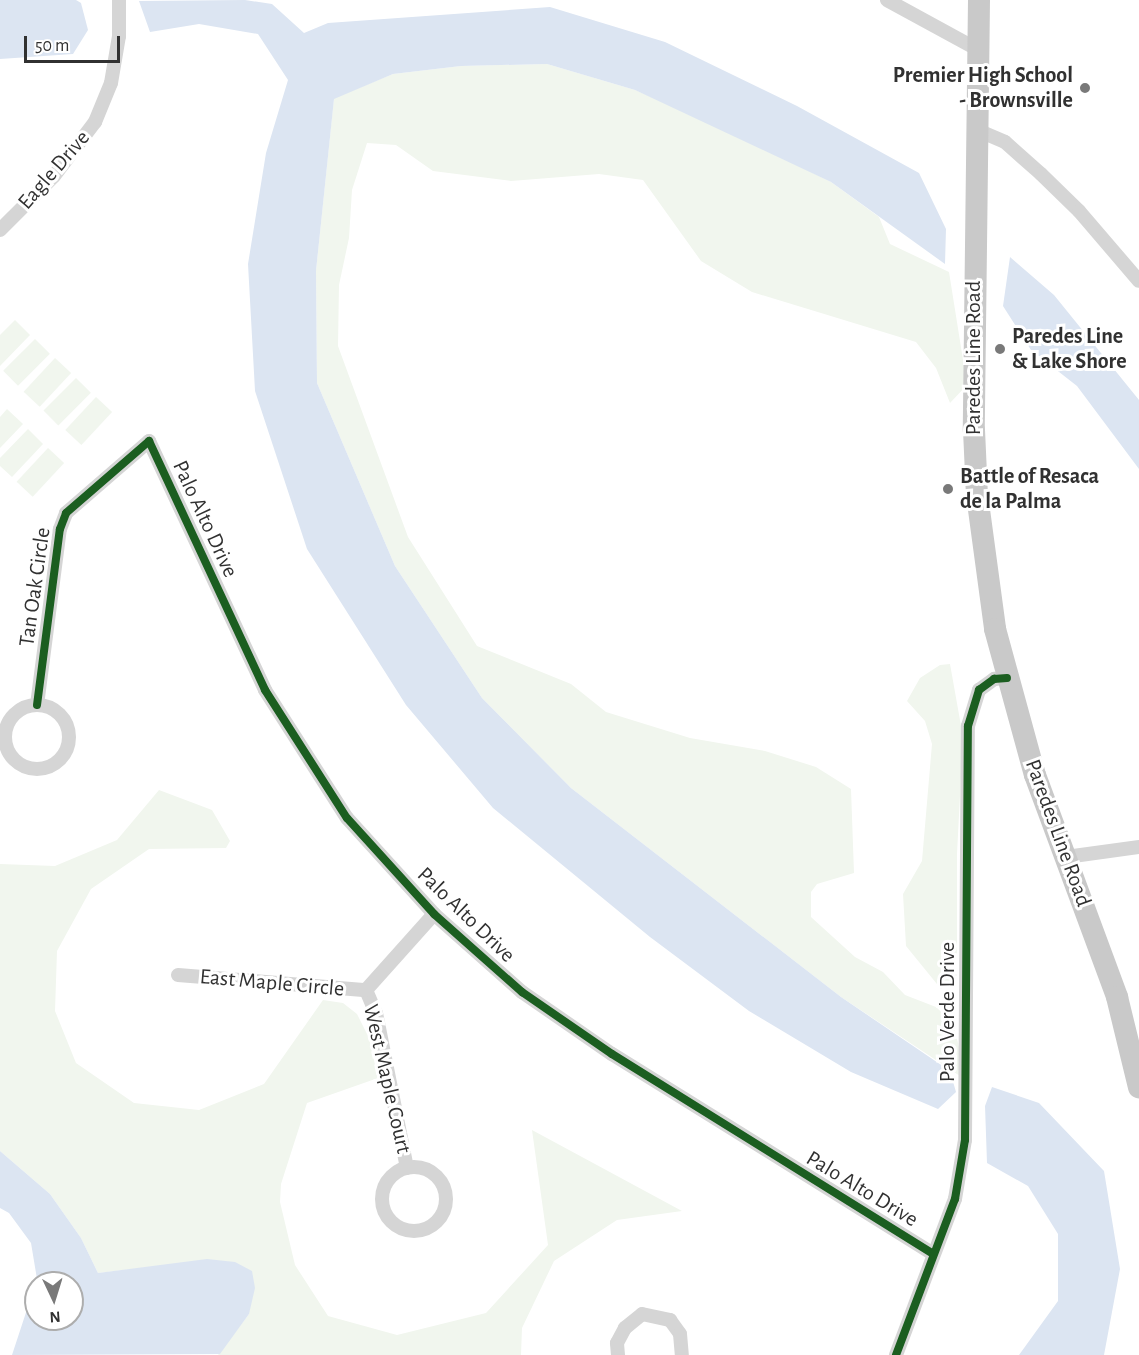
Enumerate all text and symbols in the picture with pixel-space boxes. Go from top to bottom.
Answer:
scale bar [27,24,123,62]
text: 50 m [35,37,69,55]
place label: Premier High School - Brownsville [893,62,1073,113]
marker: Premier High School - Brownsville [1078,81,1092,95]
street label: Eagle Drive [13,125,95,215]
street label: Paredes Line Road [961,281,987,435]
place label: Paredes Line & Lake Shore [1012,323,1127,374]
marker: Paredes Line & Lake Shore [993,342,1007,356]
street label: Palo Alto Drive [166,456,244,582]
place label: Battle of Resaca de la Palma [960,463,1099,514]
marker: Battle of Resaca de la Palma [941,482,955,496]
street label: Tan Oak Circle [14,526,56,648]
street label: Paredes Line Road [1019,756,1097,910]
street label: Palo Alto Drive [412,862,520,968]
street label: Palo Verde Drive [935,942,961,1082]
street label: East Maple Circle [199,964,345,1002]
street label: West Maple Court [357,1002,417,1156]
street label: Palo Alto Drive [801,1145,923,1233]
north arrow [24,1271,84,1331]
text: N [49,1309,61,1325]

